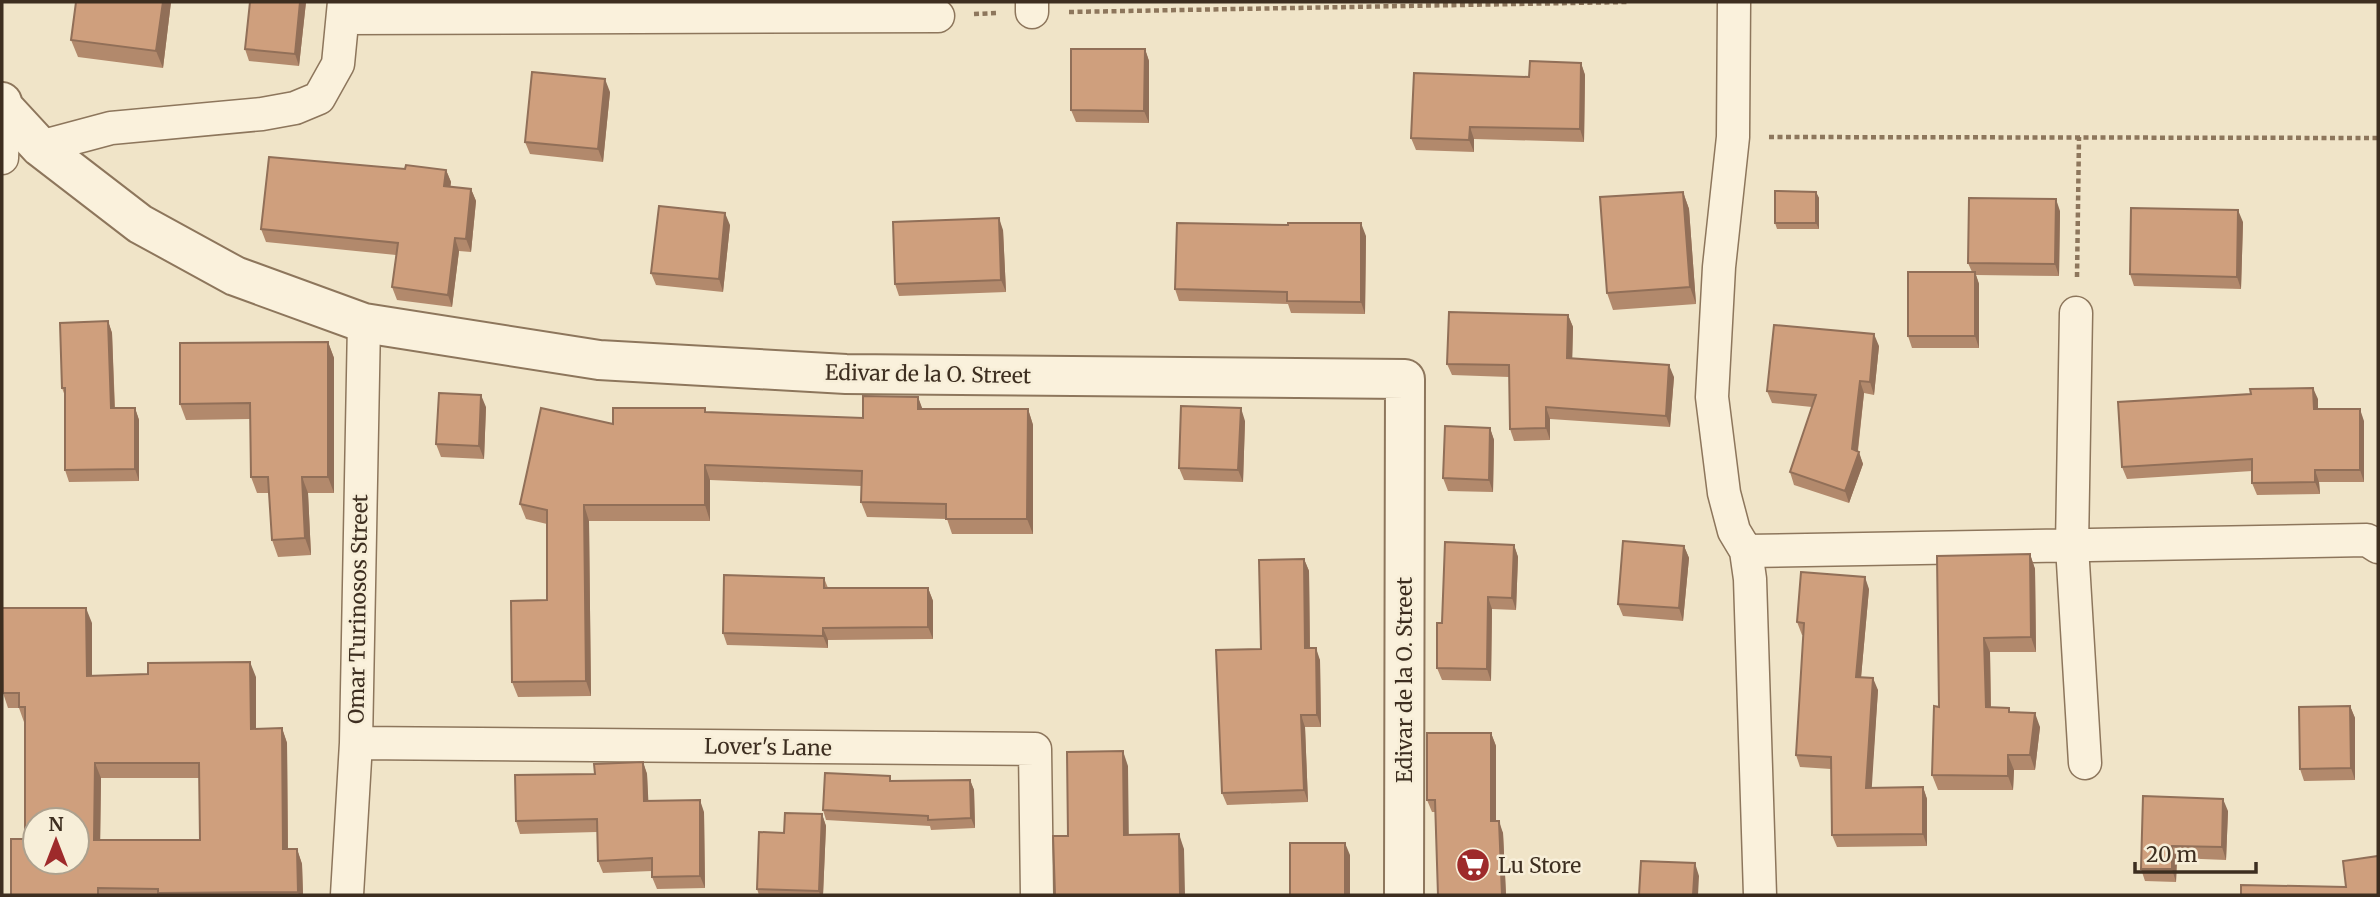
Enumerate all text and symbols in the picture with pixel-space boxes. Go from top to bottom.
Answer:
street label: Edivar de la O. Street [825,359,1031,389]
street label: Omar Turinosos Street [342,494,374,724]
street label: Edivar de la O. Street [1391,577,1418,783]
street label: Lover's Lane [704,732,832,762]
north arrow [21,806,91,876]
text: N [48,812,64,836]
scale bar [2135,830,2256,874]
text: 20 m [2146,841,2198,868]
supermarket icon: Lu Store [1454,846,1492,884]
place label: Lu Store [1498,852,1581,879]

